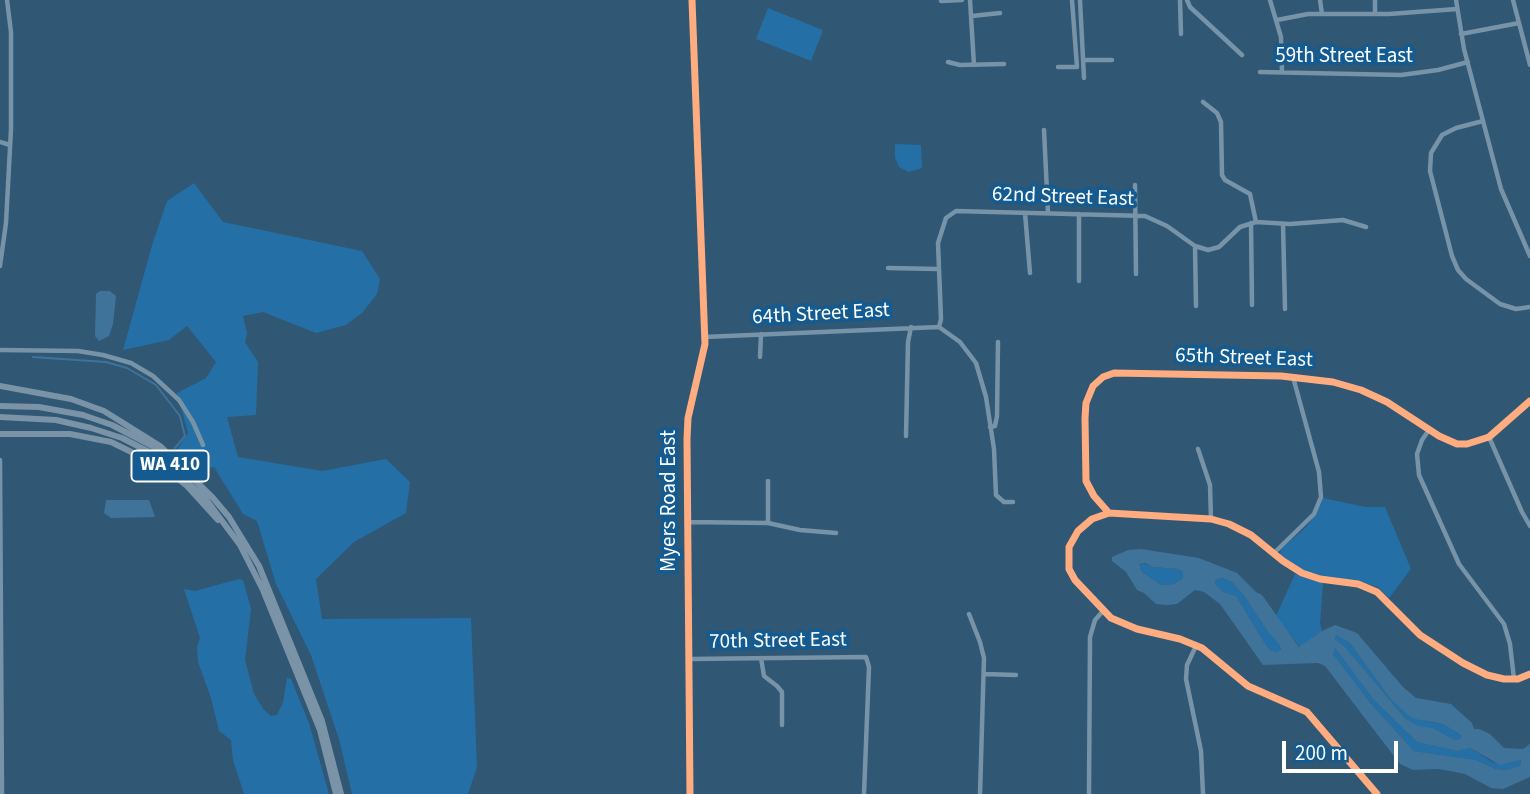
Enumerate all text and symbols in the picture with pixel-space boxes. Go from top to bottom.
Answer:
street label: 59th Street East [1275,44,1413,70]
street label: 62nd Street East [992,183,1134,213]
street label: 64th Street East [752,299,890,331]
street label: 65th Street East [1175,344,1313,374]
street label: Myers Road East [657,430,683,572]
road number: WA 410 [132,450,208,481]
street label: 70th Street East [709,628,847,656]
scale bar [1285,728,1400,772]
text: 200 m [1295,738,1348,768]

